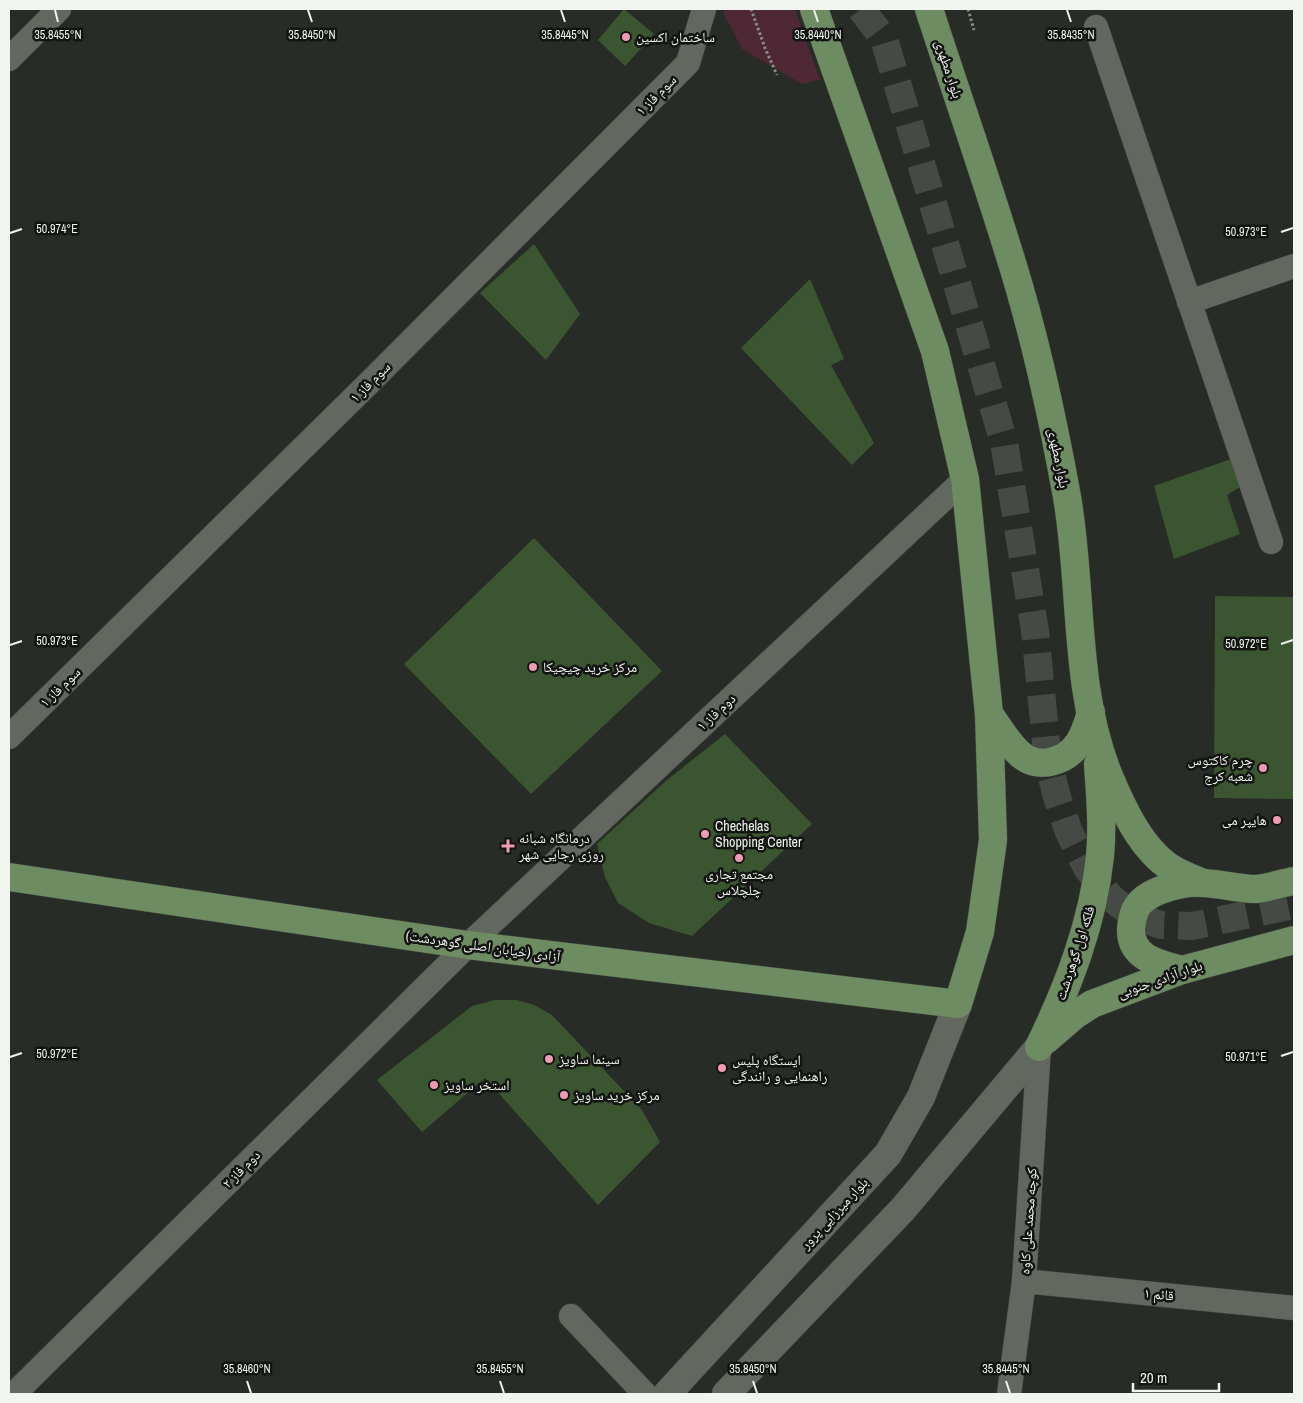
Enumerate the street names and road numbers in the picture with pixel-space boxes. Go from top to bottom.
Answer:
street label: بلوار مطهری [931,37,967,101]
street label: سوم فاز ۱ [632,71,681,120]
street label: سوم فاز ۱ [346,358,395,407]
street label: بلوار مطهری [1044,427,1074,490]
street label: سوم فاز ۱ [36,663,85,712]
street label: دوم فاز ۱ [693,689,740,735]
street label: فلکه اول گوهردشت [1051,903,1099,1003]
street label: آزادی (خیابان اصلی گوهردشت) [405,926,562,966]
street label: بلوار آزادی جنوبی [1115,956,1205,1002]
street label: دوم فاز ۲ [218,1146,265,1193]
street label: کوچه محمد علی کاوه [1015,1167,1041,1275]
street label: بلوار میرزایی پرور [795,1173,872,1253]
street label: قائم ۱ [1143,1283,1175,1306]

